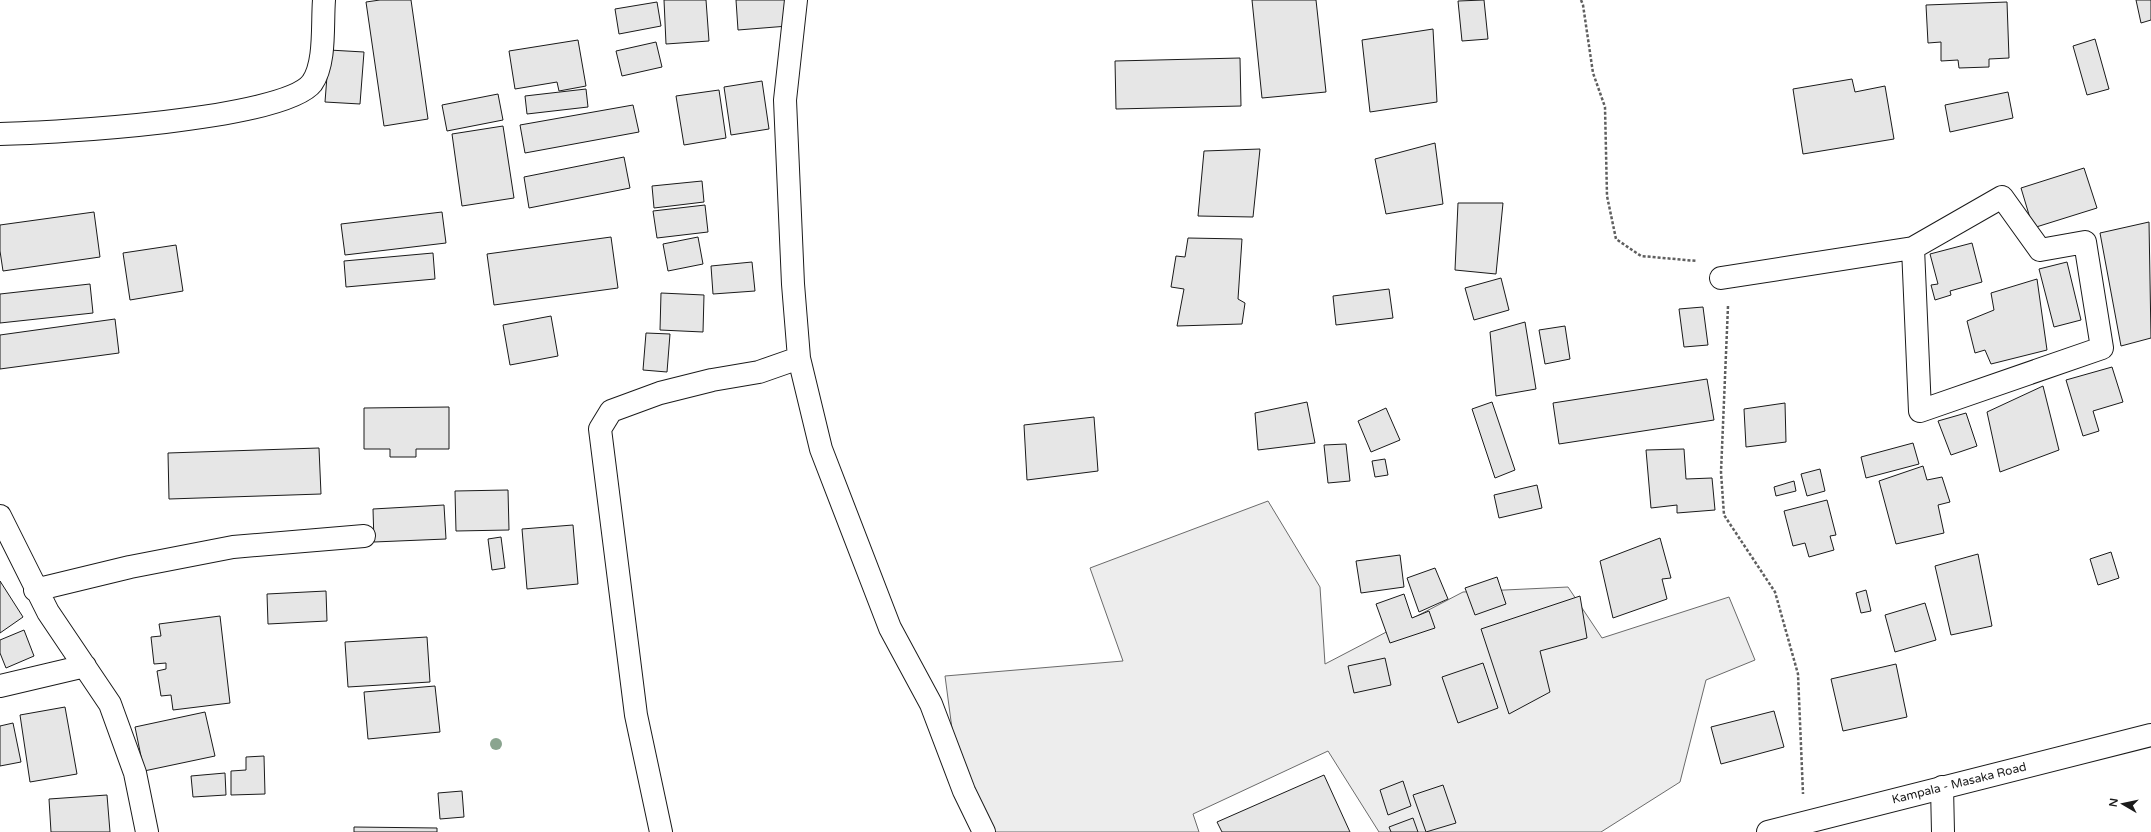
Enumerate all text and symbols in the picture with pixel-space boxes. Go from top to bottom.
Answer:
street label: Kampala - Masaka Road [1890,759,2028,807]
north arrow [2103,784,2143,824]
text: N [2107,797,2121,808]

